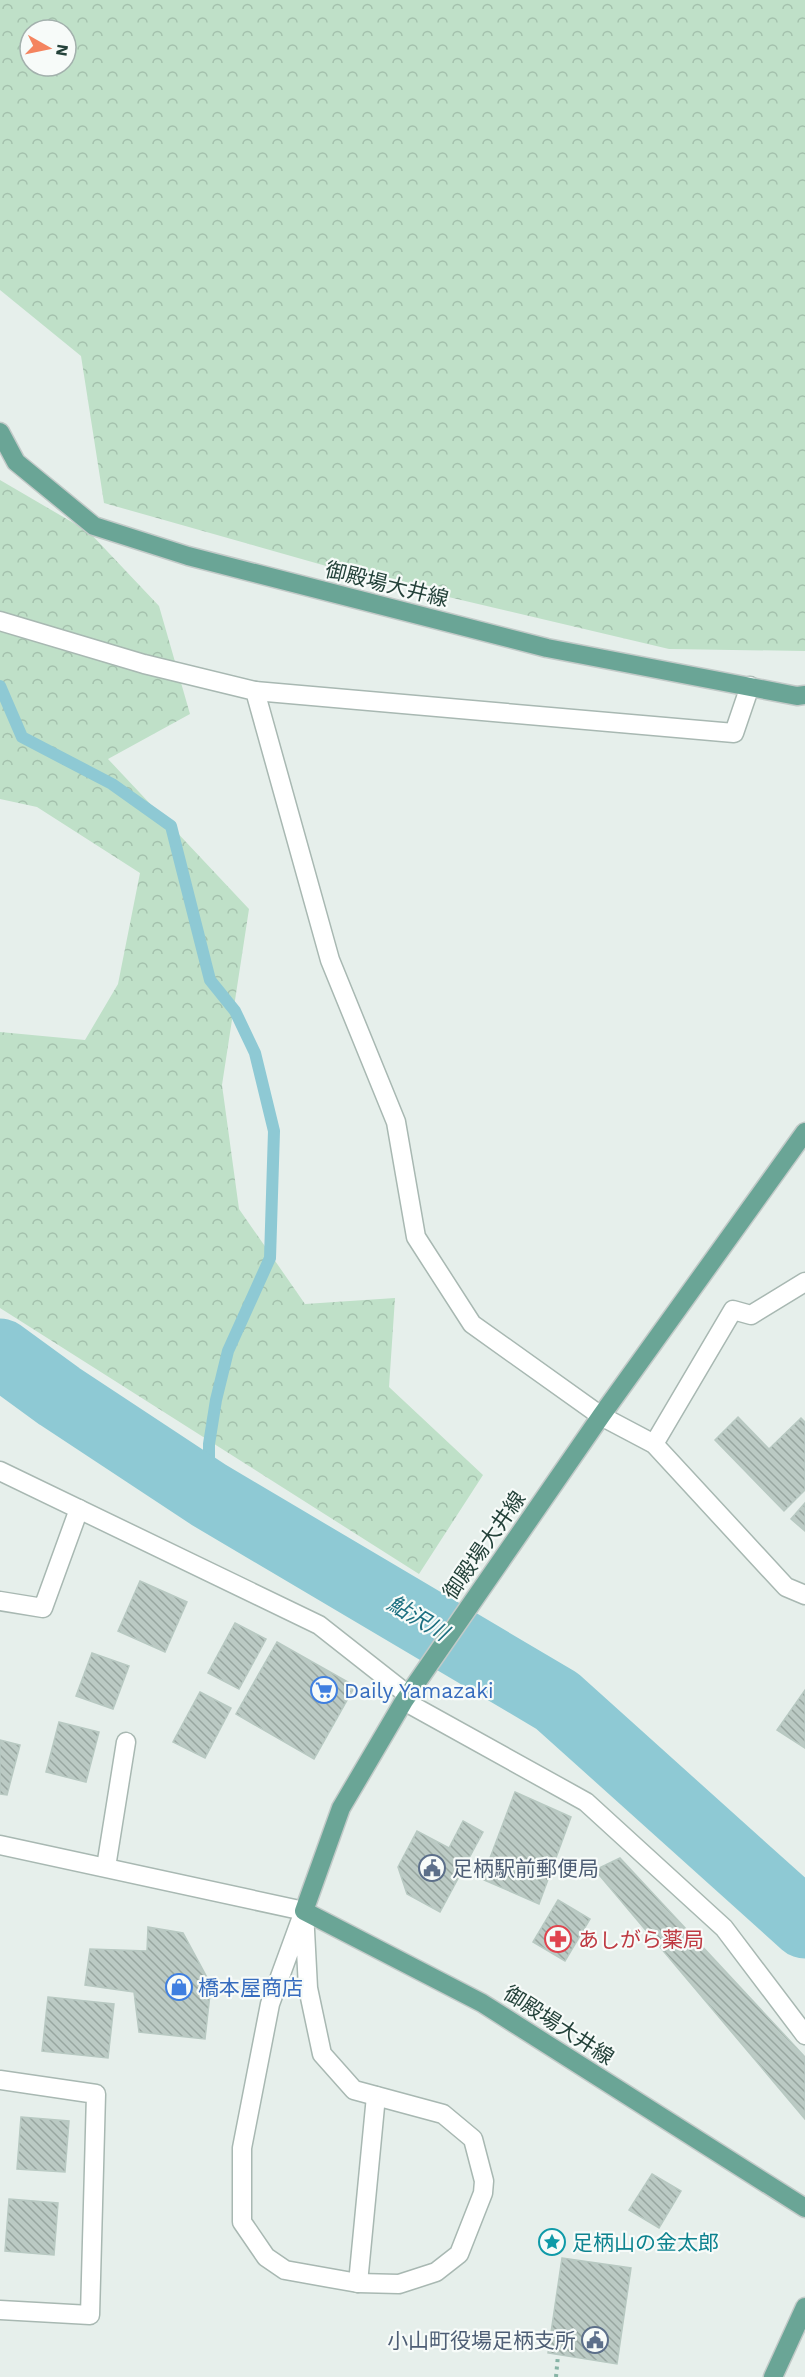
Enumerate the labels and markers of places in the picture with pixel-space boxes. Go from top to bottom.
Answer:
supermarket icon: Daily Yamazaki [309,1675,339,1705]
place label: Daily Yamazaki [344,1678,494,1703]
public building icon: 足柄駅前郵便局 [417,1853,447,1883]
place label: 足柄駅前郵便局 [452,1856,599,1881]
pharmacy icon: あしがら薬局 [543,1924,573,1954]
place label: あしがら薬局 [578,1927,704,1952]
shop icon: 橋本屋商店 [164,1972,194,2002]
place label: 橋本屋商店 [198,1975,303,2000]
place icon: 足柄山の金太郎 [537,2227,567,2257]
place label: 足柄山の金太郎 [572,2230,719,2255]
public building icon: 小山町役場足柄支所 [580,2325,610,2355]
place label: 小山町役場足柄支所 [387,2328,576,2353]

